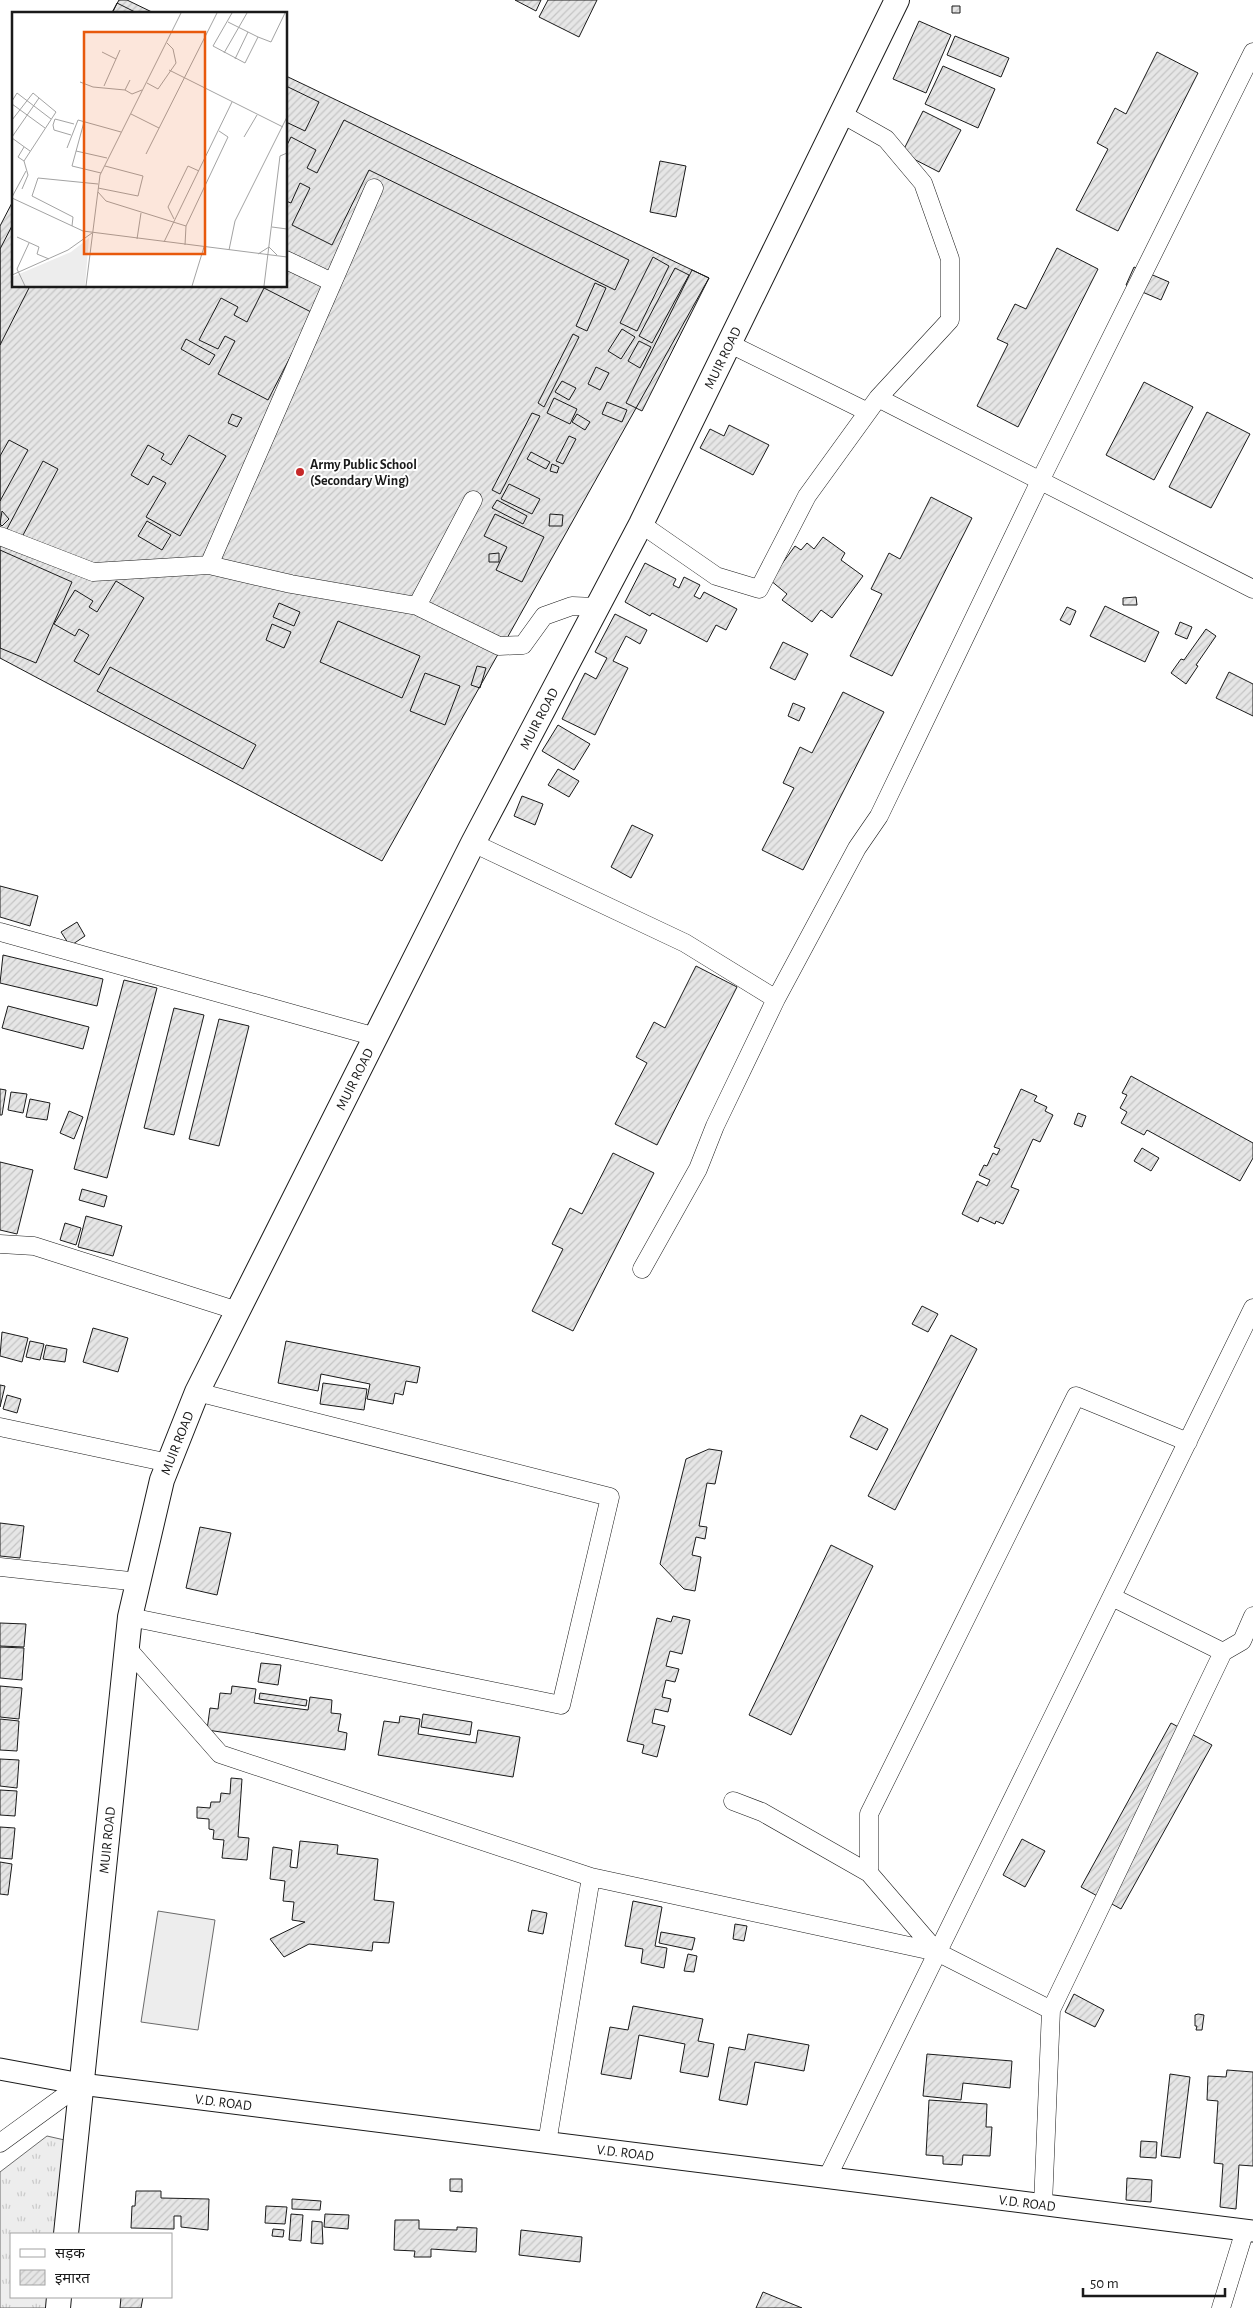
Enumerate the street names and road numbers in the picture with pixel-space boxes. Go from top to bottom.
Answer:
street label: MUIR ROAD [702,325,744,391]
street label: MUIR ROAD [518,686,561,752]
street label: MUIR ROAD [334,1046,377,1113]
street label: MUIR ROAD [159,1409,197,1477]
street label: MUIR ROAD [97,1806,118,1874]
street label: V.D. ROAD [194,2092,253,2113]
street label: V.D. ROAD [596,2143,655,2164]
street label: V.D. ROAD [998,2193,1056,2214]

